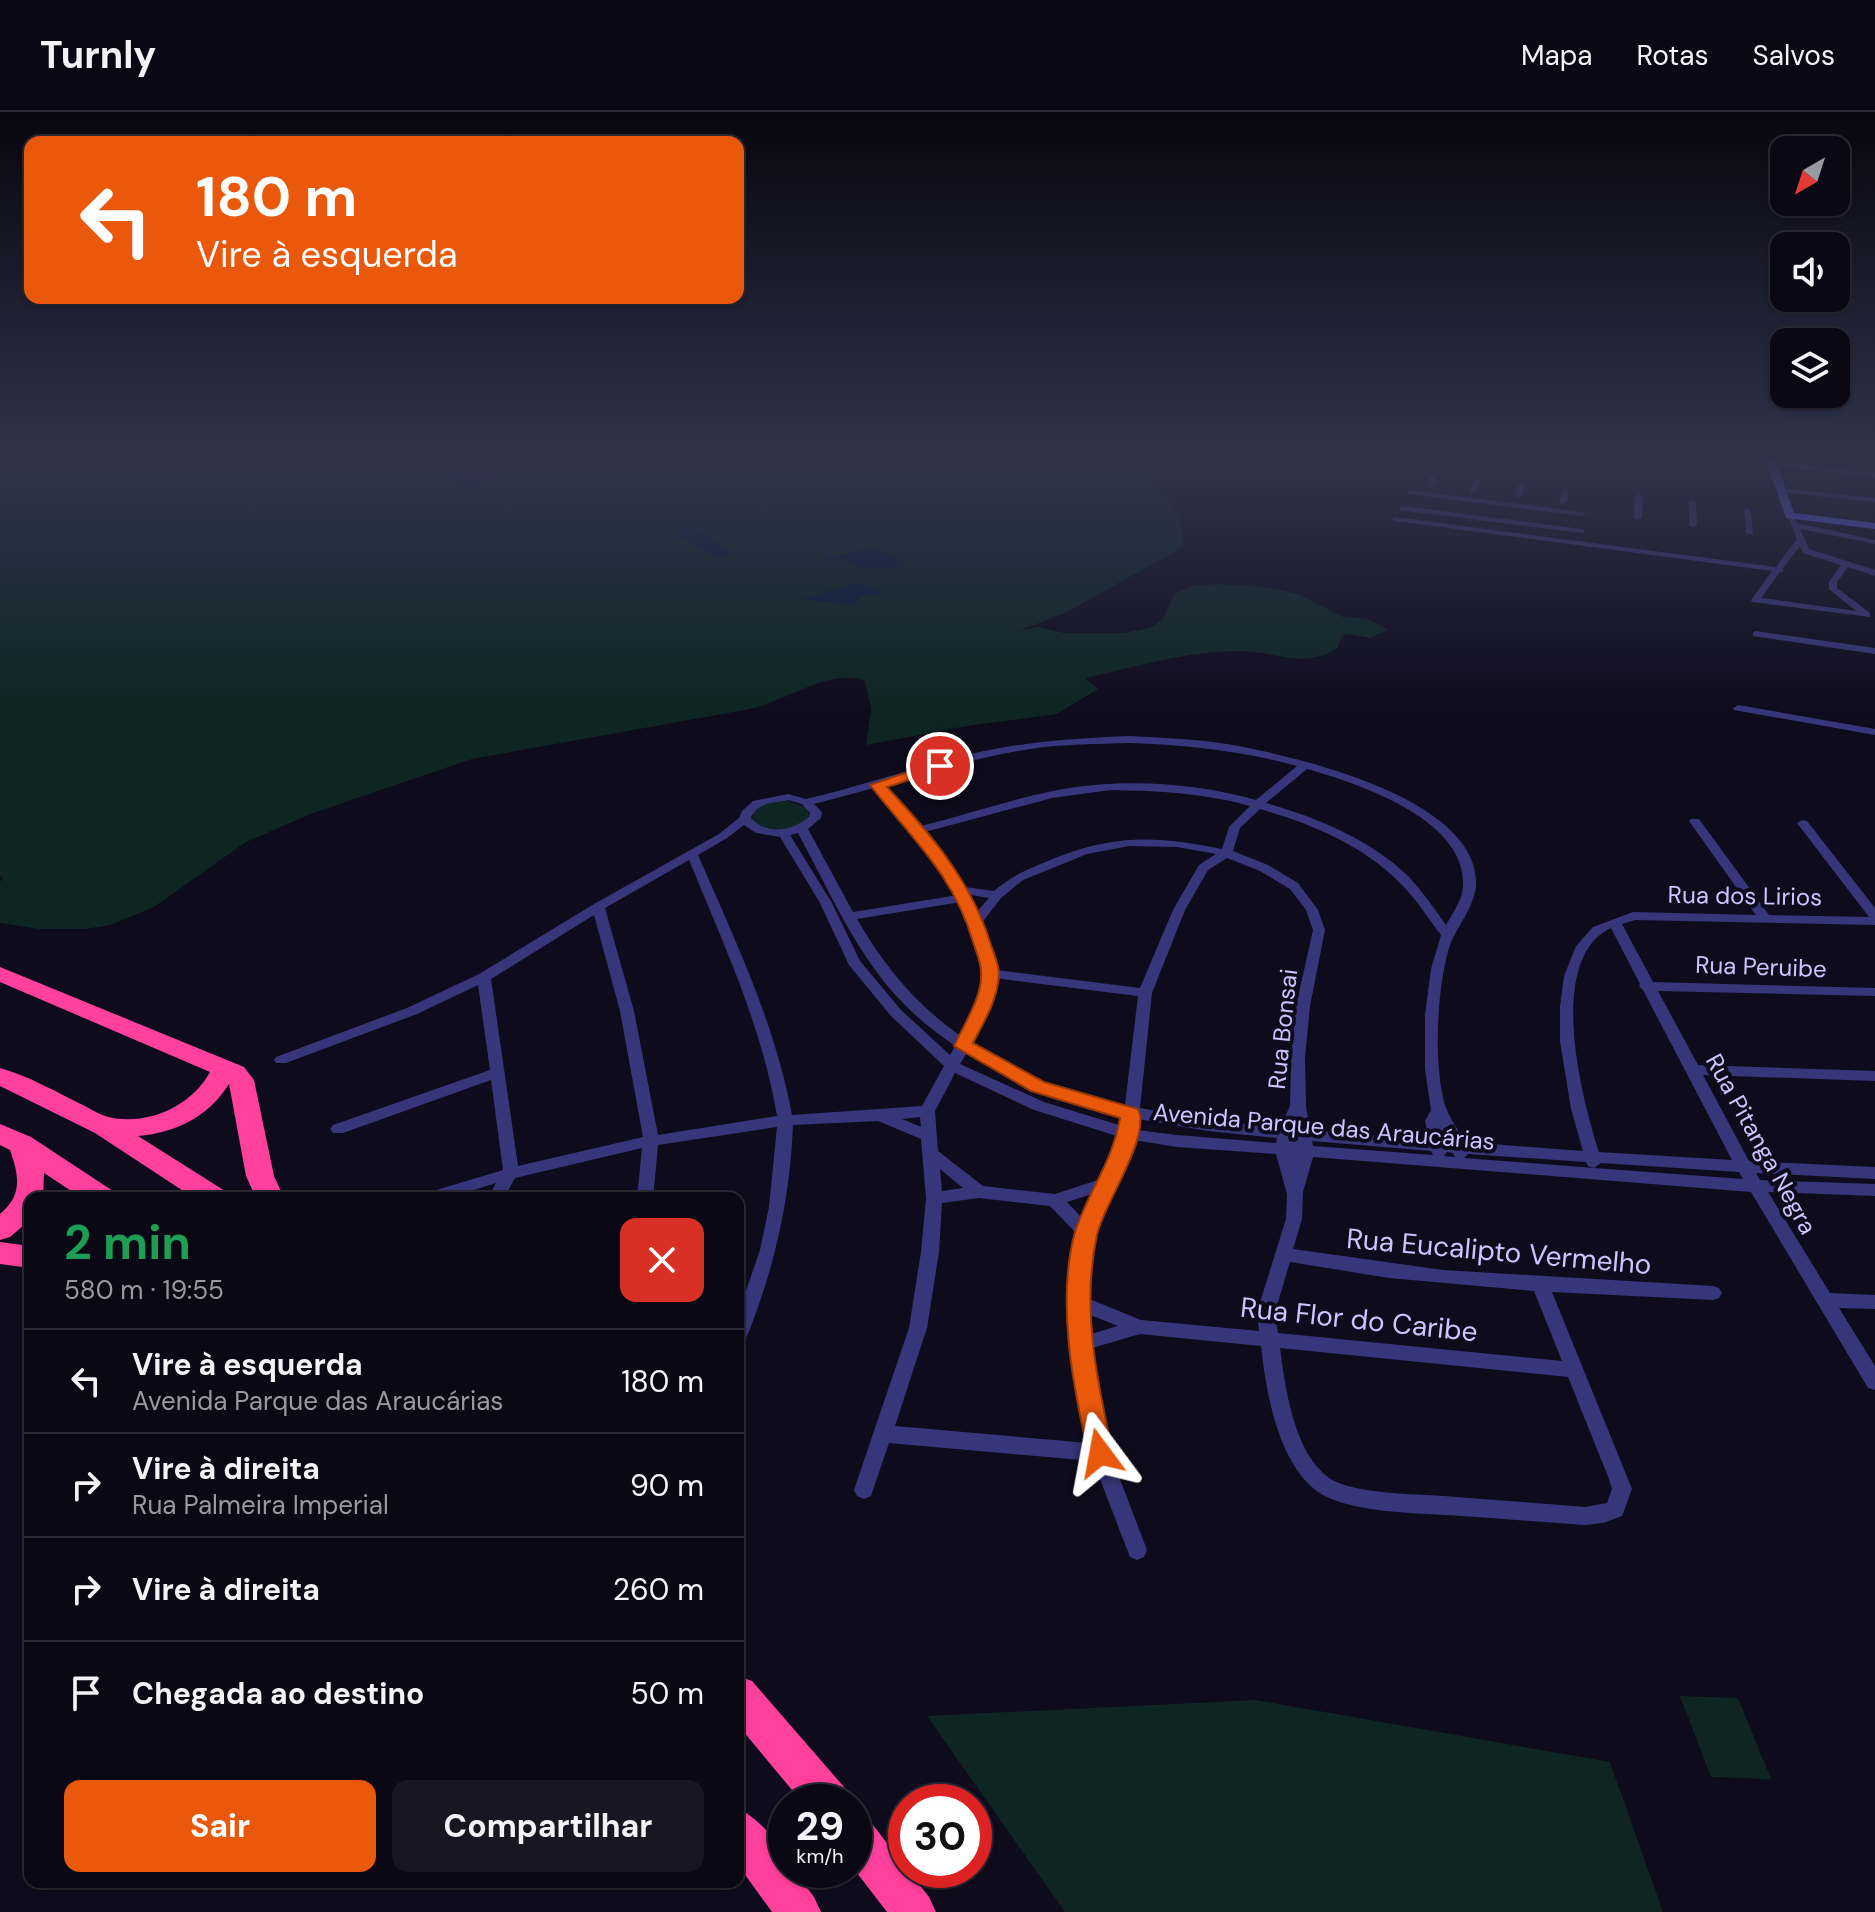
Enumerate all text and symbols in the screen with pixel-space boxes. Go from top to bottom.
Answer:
text: Turnly [40,30,156,80]
text: Mapa [1521,37,1592,74]
text: Rotas [1636,37,1709,74]
text: Salvos [1753,37,1835,74]
north arrow [1770,136,1850,216]
map controls [1770,136,1850,408]
text: 180 m [196,160,357,233]
icon: left [64,168,168,272]
text: Vire à esquerda [196,231,458,278]
button: sound [1770,232,1850,312]
button: layers [1770,328,1850,408]
pin [906,732,974,800]
icon: arrive [918,744,962,788]
street label: Rua dos Lirios [1667,879,1823,912]
street label: Rua Peruibe [1695,949,1827,984]
street label: Rua Bonsai [1261,967,1304,1091]
street label: Rua Pitanga Negra [1699,1048,1824,1239]
street label: Avenida Parque das Araucárias [1152,1096,1496,1157]
text: 2 min [64,1211,191,1274]
button: close [620,1218,704,1302]
street label: Rua Eucalipto Vermelho [1345,1220,1653,1283]
text: 580 m · 19:55 [64,1273,224,1307]
street label: Rua Flor do Caribe [1238,1289,1479,1350]
text: Vire à esquerda [132,1345,363,1384]
icon: left [64,1359,108,1403]
text: 180 m [621,1362,704,1401]
text: Avenida Parque das Araucárias [132,1384,503,1418]
position arrow [1058,1411,1142,1495]
text: Vire à direita [132,1449,320,1488]
icon: right [64,1463,108,1507]
text: 90 m [630,1466,704,1505]
text: Rua Palmeira Imperial [132,1488,389,1522]
icon: right [64,1567,108,1611]
text: Vire à direita [132,1570,320,1609]
text: 260 m [613,1570,704,1609]
icon: arrive [64,1671,108,1715]
text: Chegada ao destino [132,1674,424,1713]
text: 50 m [630,1674,704,1713]
button: Sair [64,1780,376,1872]
button: Compartilhar [392,1780,704,1872]
speed limit sign: 30 [888,1784,992,1888]
text: 29 [796,1800,844,1852]
text: km/h [796,1843,844,1869]

